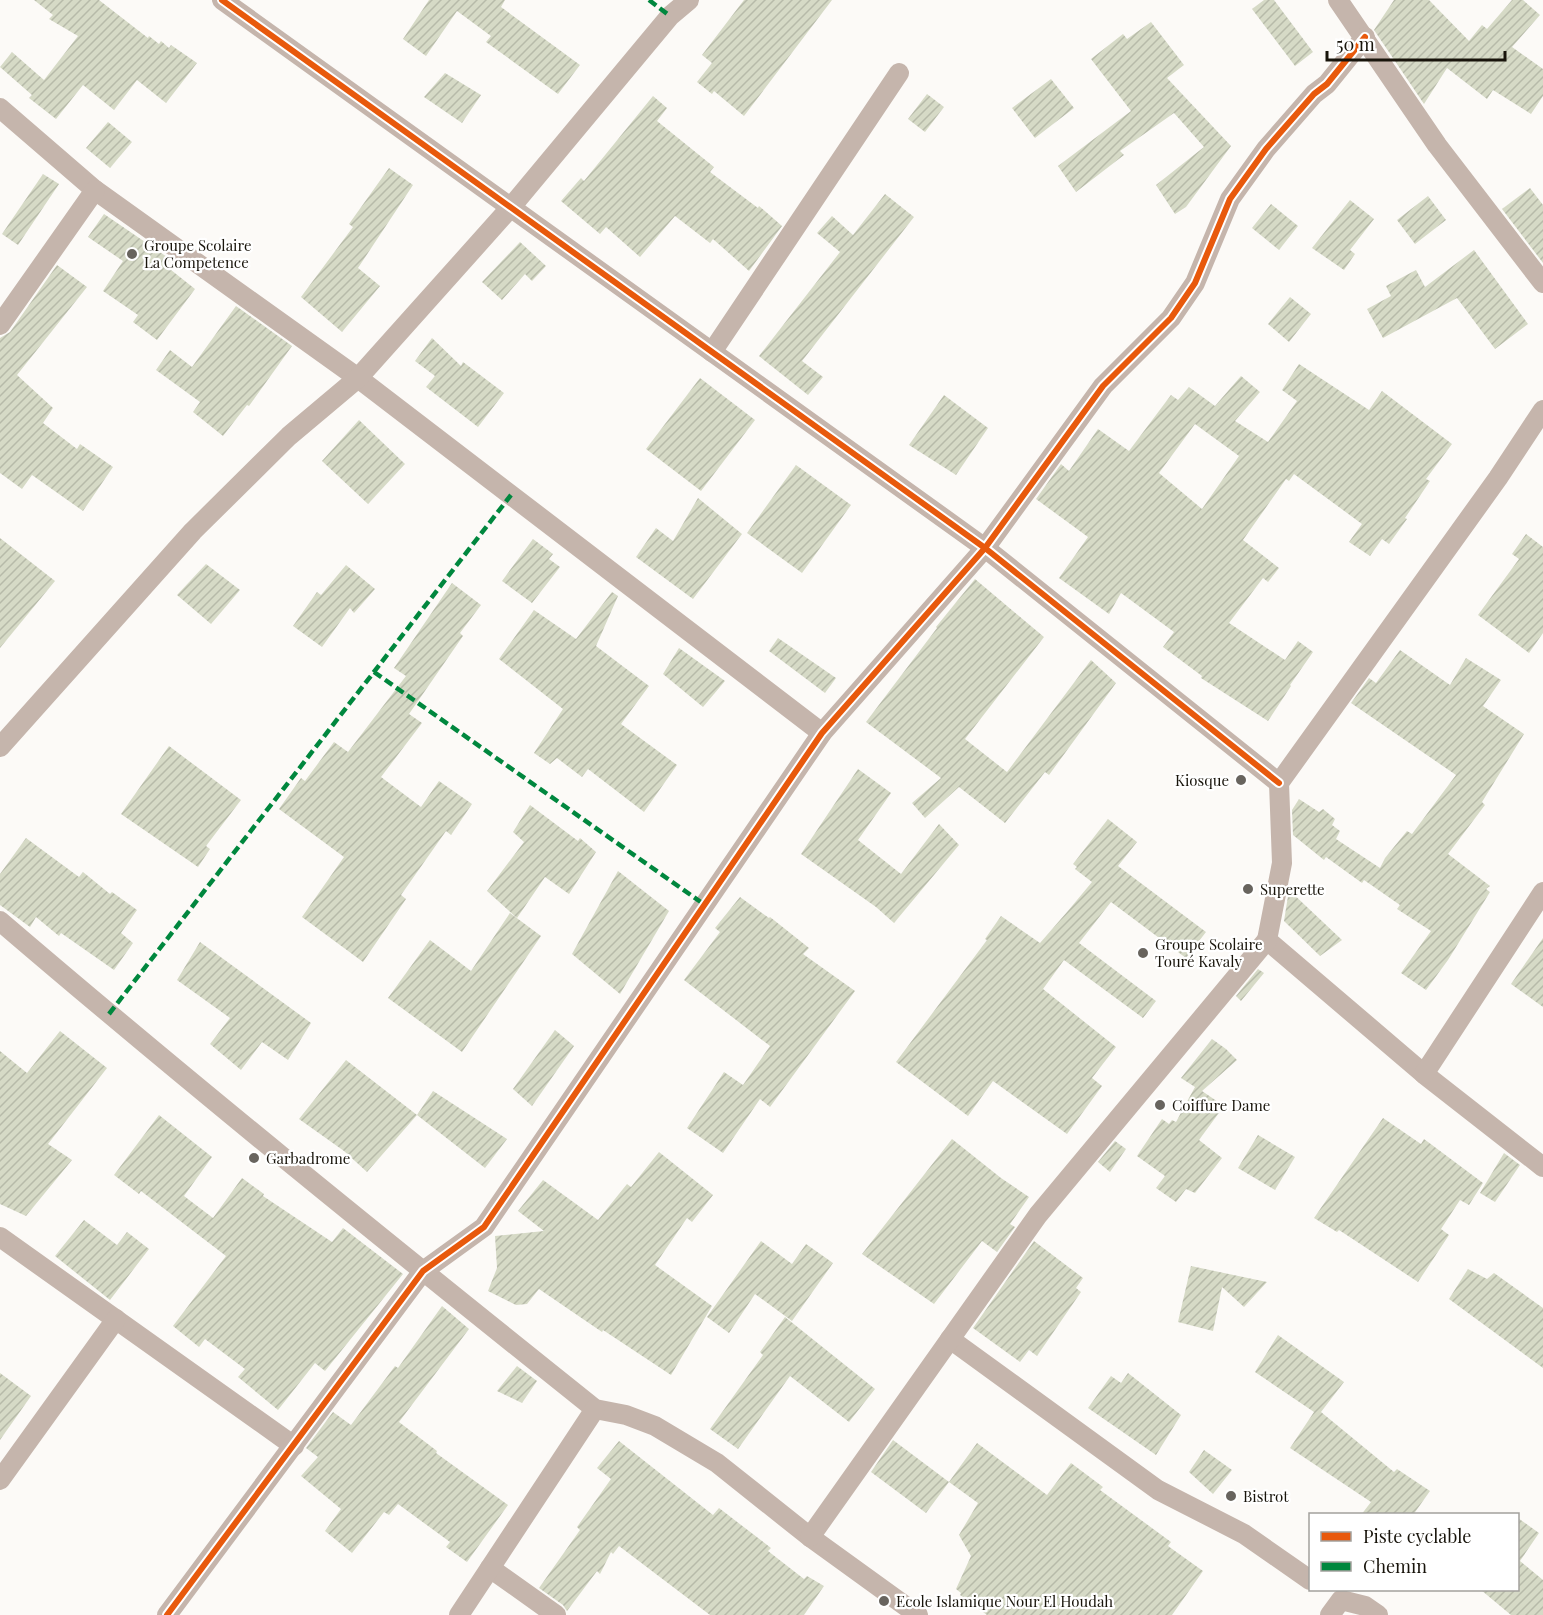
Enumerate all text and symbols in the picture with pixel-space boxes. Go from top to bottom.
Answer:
scale bar [1327,24,1506,62]
text: 50 m [1336,32,1375,56]
place label: Groupe Scolaire La Competence [144,235,251,272]
marker: Groupe Scolaire La Competence [125,247,139,261]
place label: Kiosque [1175,770,1229,790]
marker: Kiosque [1234,773,1248,787]
place label: Superette [1260,879,1325,899]
marker: Superette [1241,882,1255,896]
place label: Groupe Scolaire Touré Kavaly [1155,934,1262,971]
marker: Groupe Scolaire Touré Kavaly [1136,946,1150,960]
place label: Coiffure Dame [1172,1095,1270,1115]
marker: Coiffure Dame [1153,1098,1167,1112]
place label: Garbadrome [266,1148,350,1168]
marker: Garbadrome [247,1151,261,1165]
place label: Bistrot [1243,1486,1289,1506]
marker: Bistrot [1224,1489,1238,1503]
legend [1309,1513,1519,1591]
text: Piste cyclable [1363,1524,1471,1548]
text: Chemin [1363,1554,1427,1578]
place label: Ecole Islamique Nour El Houdah [896,1591,1113,1611]
marker: Ecole Islamique Nour El Houdah [877,1594,891,1608]

